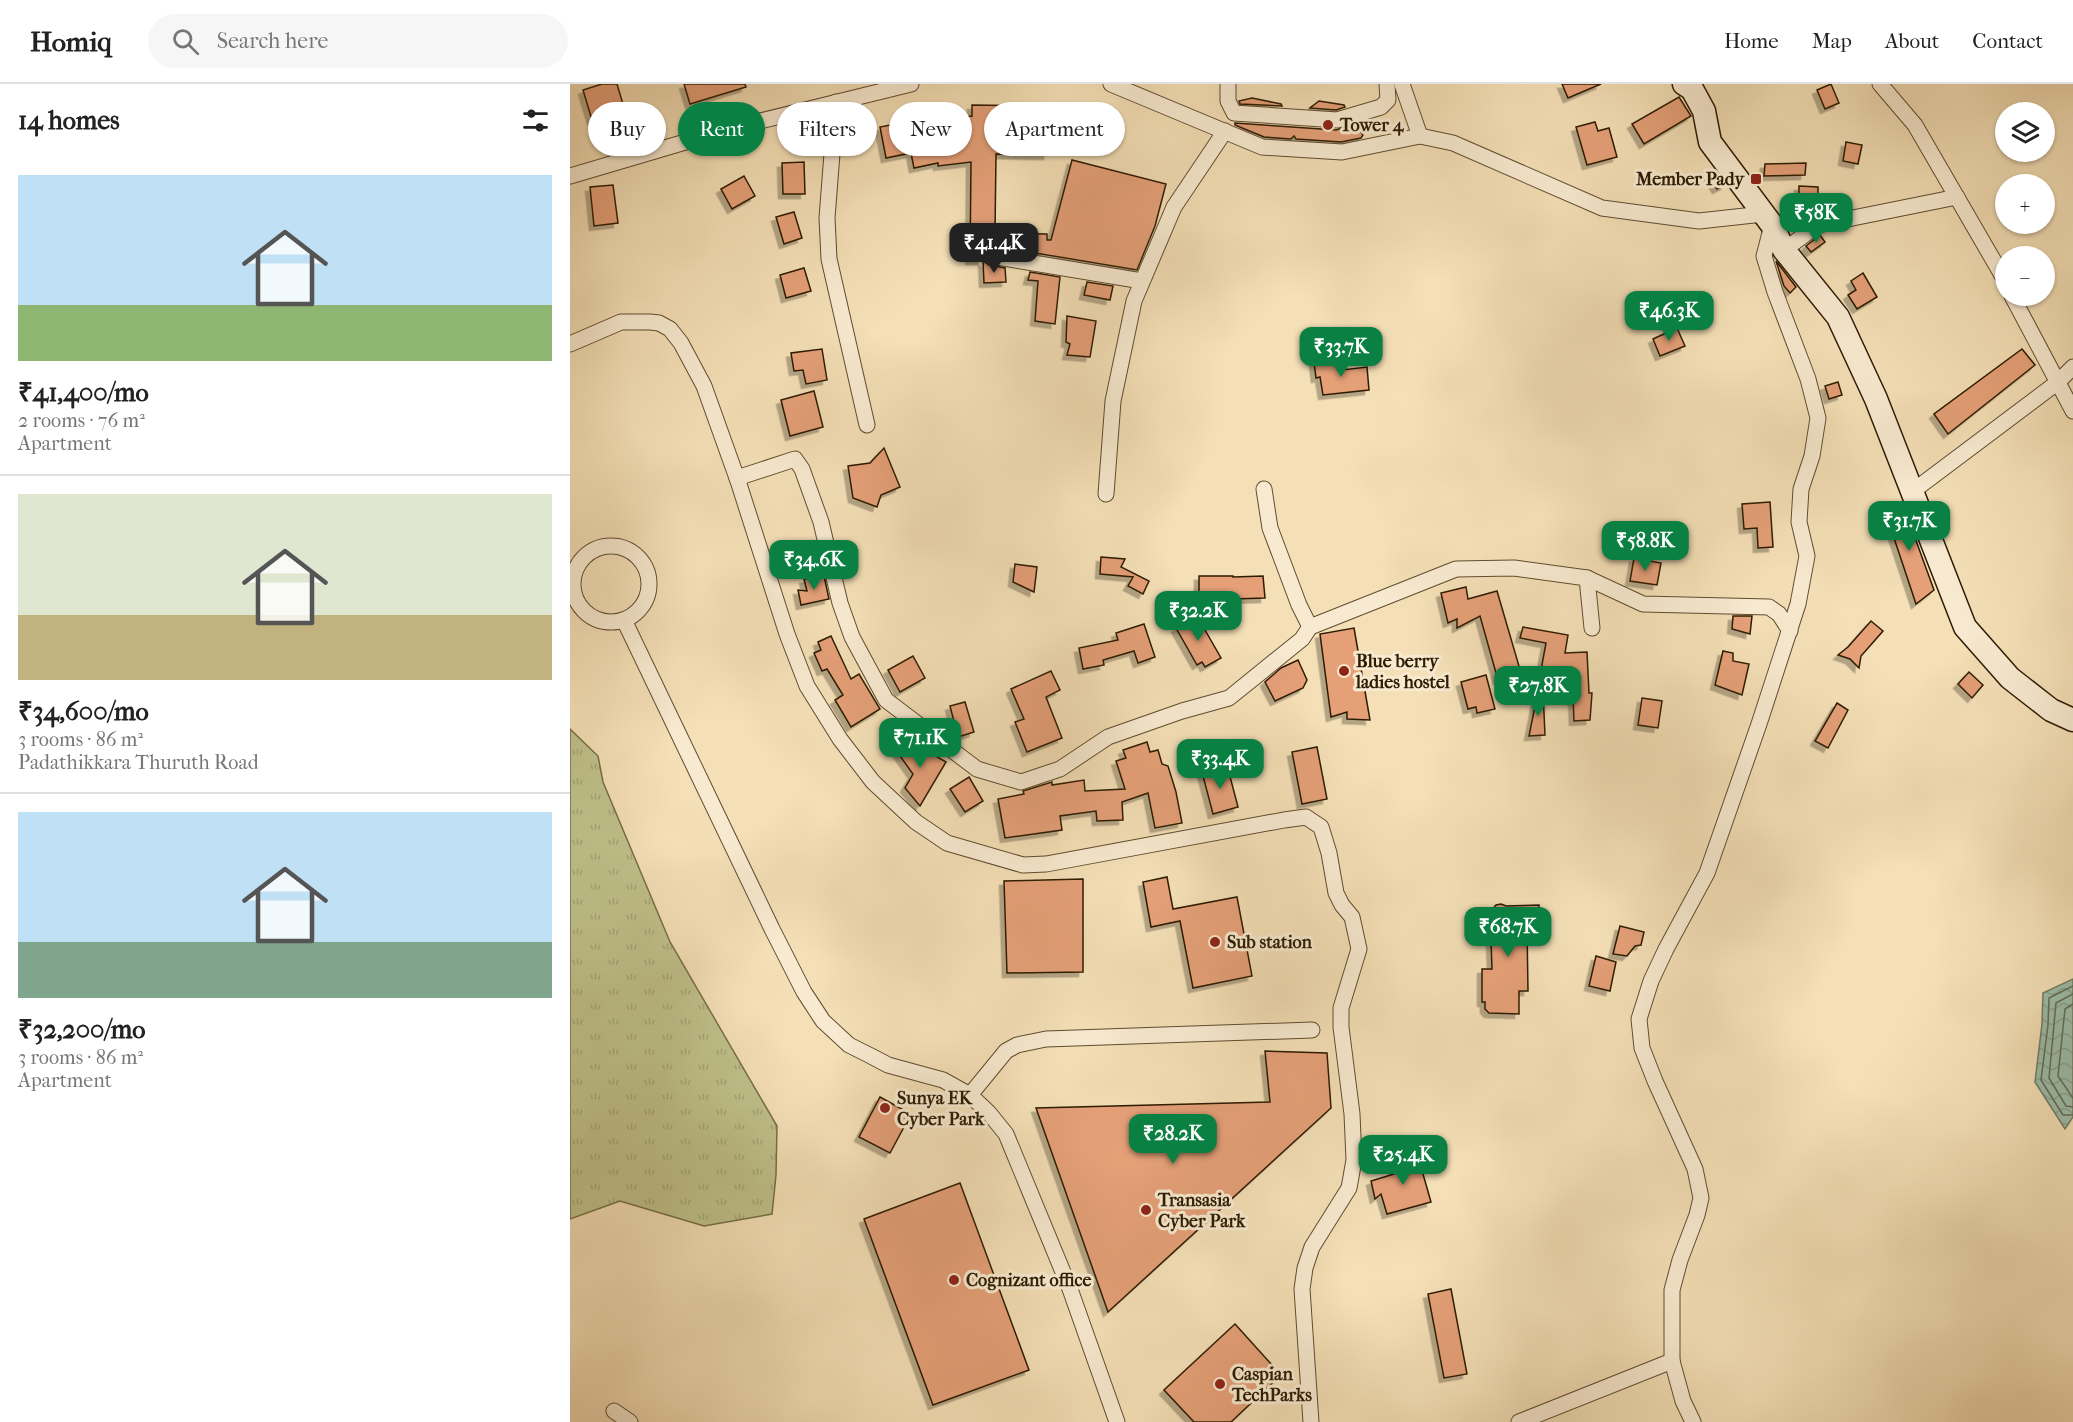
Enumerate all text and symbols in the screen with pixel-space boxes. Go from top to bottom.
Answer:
search box [148,14,568,68]
text: Homiq [30,25,112,58]
icon: search [169,25,202,58]
text: Search here [217,28,328,54]
text: Home [1724,29,1779,53]
text: Map [1812,29,1852,53]
text: About [1885,29,1939,53]
text: Contact [1972,29,2043,53]
chip: Buy [588,102,666,156]
chip: Rent [678,102,765,156]
chip: Filters [777,102,877,156]
chip: New [889,102,972,156]
chip: Apartment [984,102,1125,156]
map controls [1995,102,2055,306]
button: layers [1995,102,2055,162]
icon: filters [519,104,552,137]
text: 14 homes [18,105,120,136]
place label: Tower 4 [1339,115,1405,136]
marker: Tower 4 [1321,118,1335,132]
place label: Member Pady [1635,169,1745,190]
marker: Member Pady [1749,172,1763,186]
button: + [1995,174,2055,234]
pin: ₹58K [1780,193,1852,244]
text: ₹58K [1794,201,1838,224]
icon: home [231,214,339,322]
pin: ₹41.4K [945,223,1043,274]
text: ₹41.4K [963,231,1025,254]
button: − [1995,246,2055,306]
pin: ₹46.3K [1620,291,1718,342]
text: ₹46.3K [1639,299,1699,322]
pin: ₹33.7K [1292,327,1390,378]
text: ₹33.7K [1314,335,1368,358]
text: ₹41,400/mo [18,377,149,408]
text: 2 rooms · 76 m² [18,409,145,432]
text: Apartment [18,432,112,455]
pin: ₹31.7K [1860,501,1958,552]
text: ₹31.7K [1882,509,1936,532]
pin: ₹58.8K [1596,521,1694,572]
text: ₹58.8K [1616,529,1674,552]
icon: home [231,533,339,641]
pin: ₹34.6K [765,540,863,591]
text: ₹34.6K [783,548,845,571]
pin: ₹32.2K [1149,591,1247,642]
text: ₹32.2K [1169,599,1227,622]
place label: Blue berry ladies hostel [1355,651,1451,693]
marker: Blue berry ladies hostel [1337,664,1351,678]
pin: ₹27.8K [1489,666,1587,717]
text: ₹27.8K [1508,674,1568,697]
text: ₹34,600/mo [18,696,149,727]
pin: ₹71.1K [871,718,969,769]
text: ₹71.1K [893,726,947,749]
text: 3 rooms · 86 m² [18,728,143,751]
pin: ₹33.4K [1171,739,1269,790]
text: ₹33.4K [1191,747,1249,770]
text: Padathikkara Thuruth Road [18,751,259,774]
icon: home [231,851,339,959]
pin: ₹68.7K [1459,907,1557,958]
text: ₹68.7K [1478,915,1538,938]
place label: Sub station [1227,932,1313,953]
marker: Sub station [1208,935,1222,949]
text: ₹32,200/mo [18,1014,145,1045]
text: 3 rooms · 86 m² [18,1046,143,1069]
text: Apartment [18,1069,112,1092]
place label: Sunya EK Cyber Park [897,1088,985,1130]
marker: Sunya EK Cyber Park [878,1101,892,1115]
pin: ₹28.2K [1124,1114,1222,1165]
text: ₹28.2K [1143,1122,1203,1145]
pin: ₹25.4K [1354,1135,1452,1186]
text: ₹25.4K [1372,1143,1434,1166]
place label: Transasia Cyber Park [1157,1190,1246,1232]
marker: Transasia Cyber Park [1139,1203,1153,1217]
place label: Cognizant office [966,1270,1091,1291]
marker: Cognizant office [947,1273,961,1287]
place label: Caspian TechParks [1231,1364,1312,1406]
marker: Caspian TechParks [1213,1377,1227,1391]

